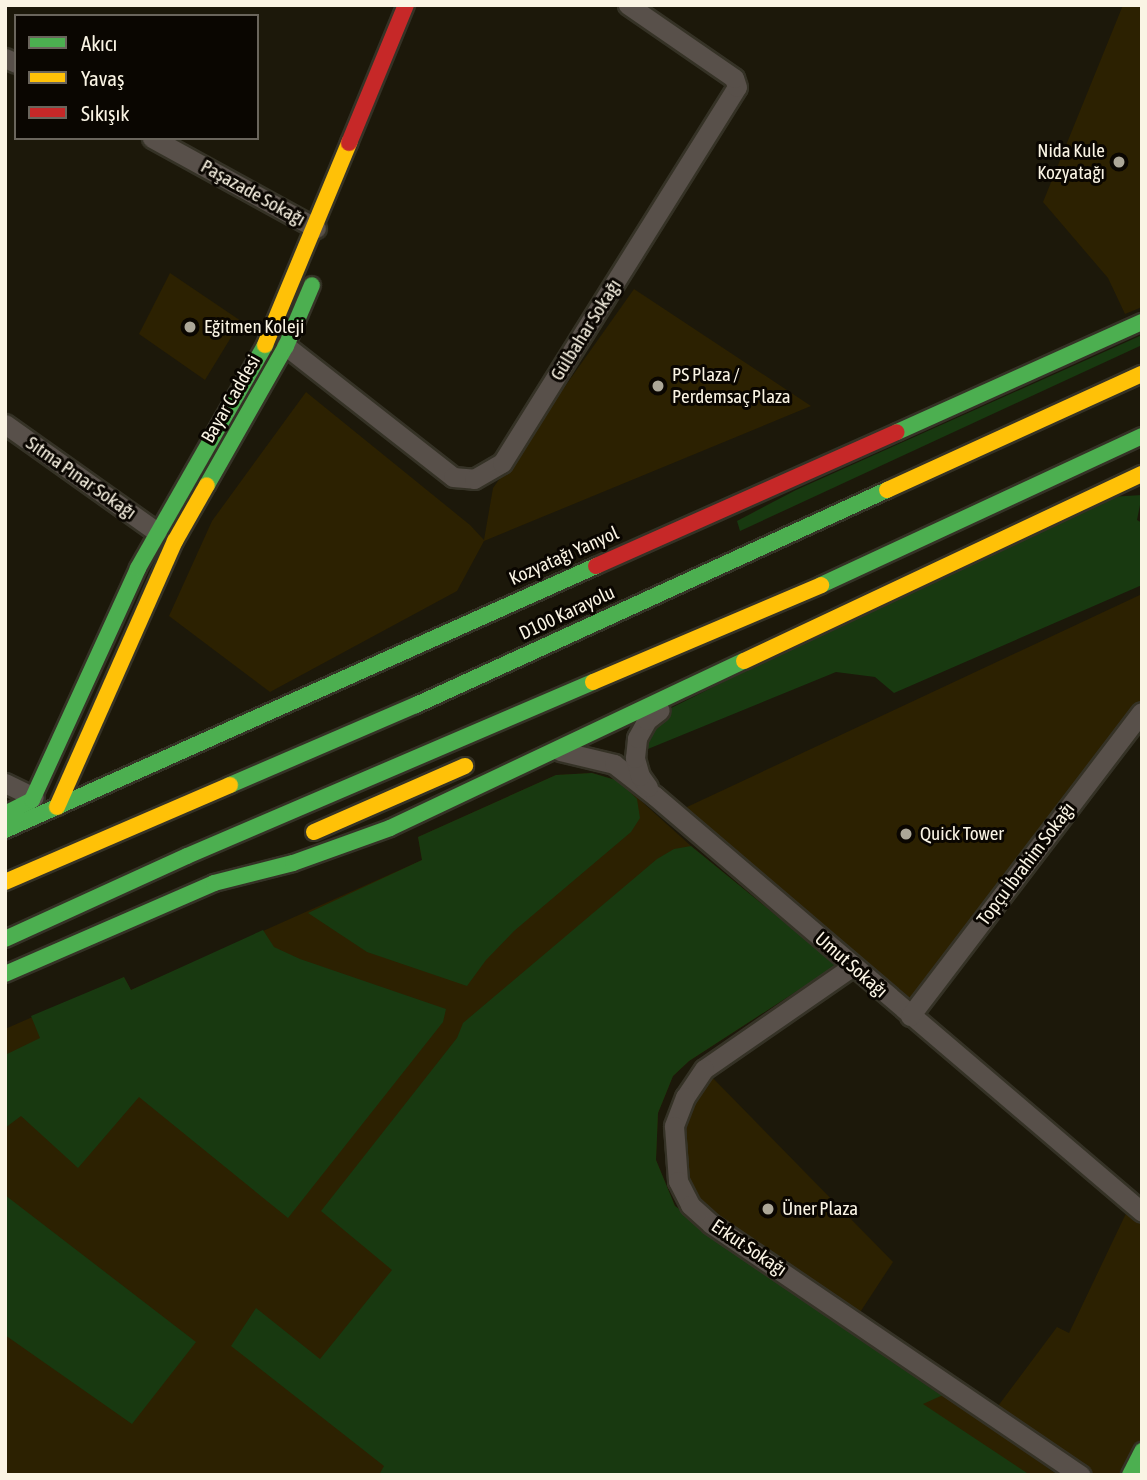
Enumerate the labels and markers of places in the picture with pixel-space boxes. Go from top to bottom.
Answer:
place label: Nida Kule Kozyatağı [1037,140,1105,184]
marker: Nida Kule Kozyatağı [1111,154,1127,170]
place label: Eğitmen Koleji [204,316,304,338]
marker: Eğitmen Koleji [182,319,198,335]
place label: PS Plaza / Perdemsaç Plaza [672,364,791,408]
marker: PS Plaza / Perdemsaç Plaza [650,378,666,394]
place label: Quick Tower [920,823,1004,845]
marker: Quick Tower [898,826,914,842]
place label: Üner Plaza [782,1198,858,1220]
marker: Üner Plaza [760,1201,776,1217]

